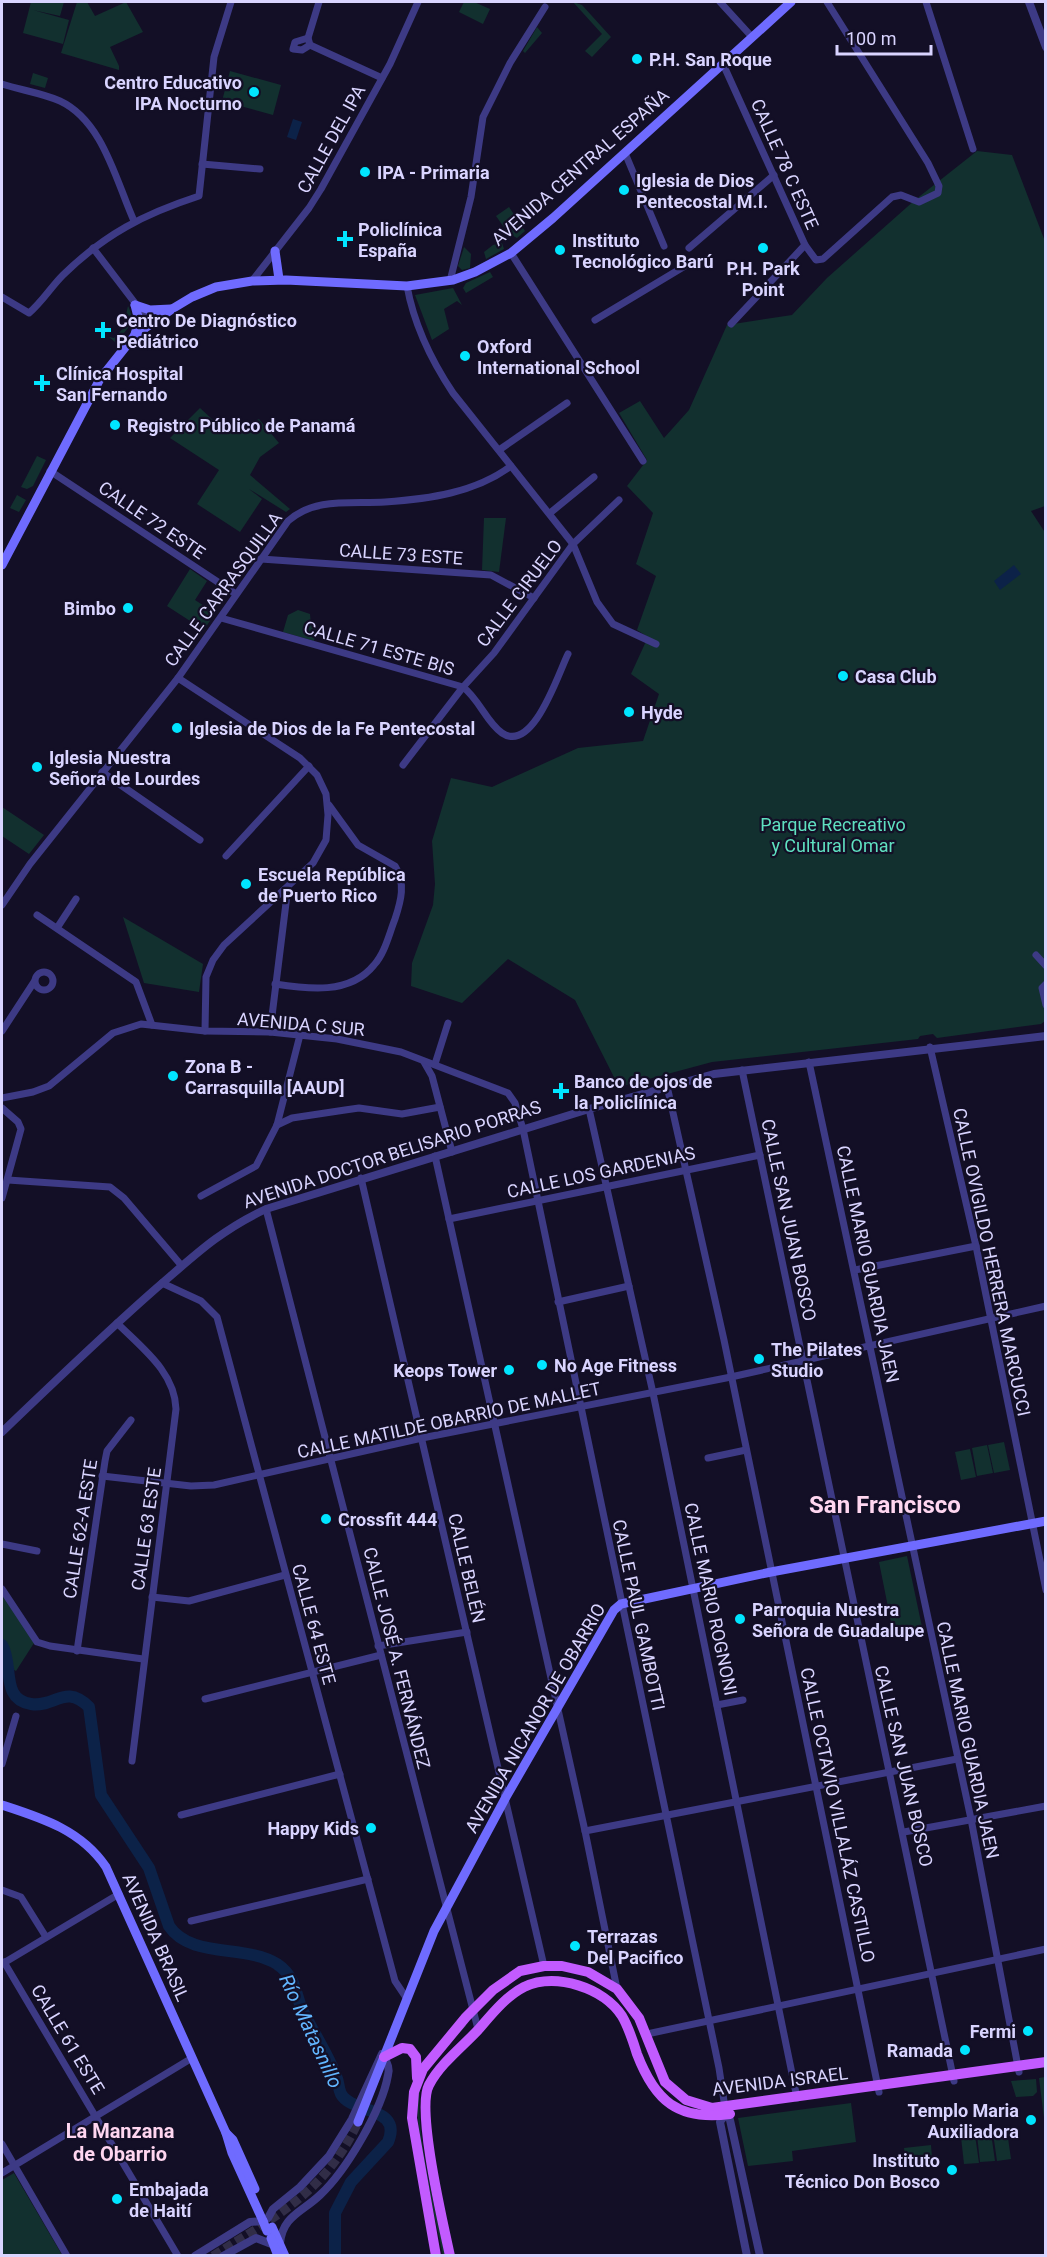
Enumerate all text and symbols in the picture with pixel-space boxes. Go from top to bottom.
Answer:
scale bar [837,18,932,56]
text: 100 m [846,28,897,49]
place label: P.H. San Roque [649,49,772,70]
marker: P.H. San Roque [630,52,644,66]
place label: Centro Educativo IPA Nocturno [104,72,242,114]
street label: CALLE DEL IPA [293,81,370,197]
street label: AVENIDA CENTRAL ESPAÑA [487,84,673,250]
marker: Centro Educativo IPA Nocturno [247,85,261,99]
street label: CALLE 78 C ESTE [747,96,823,232]
place label: IPA - Primaria [377,162,490,183]
marker: IPA - Primaria [358,165,372,179]
place label: Iglesia de Dios Pentecostal M.I. [636,170,768,212]
marker: Iglesia de Dios Pentecostal M.I. [617,183,631,197]
place label: Policlínica España [358,219,442,261]
marker: Policlínica España [336,230,354,248]
place label: Instituto Tecnológico Barú [572,230,713,272]
marker: P.H. Park Point [756,241,770,255]
marker: Instituto Tecnológico Barú [553,243,567,257]
place label: P.H. Park Point [726,258,800,300]
place label: Centro De Diagnóstico Pediátrico [116,310,297,352]
marker: Centro De Diagnóstico Pediátrico [94,321,112,339]
place label: Oxford International School [477,336,640,378]
marker: Oxford International School [458,349,472,363]
place label: Clínica Hospital San Fernando [56,363,183,405]
marker: Clínica Hospital San Fernando [33,374,51,392]
place label: Registro Público de Panamá [127,415,356,436]
marker: Registro Público de Panamá [108,418,122,432]
street label: CALLE 72 ESTE [95,477,209,563]
street label: CALLE CARRASQUILLA [160,507,286,670]
street label: CALLE CIRUELO [472,535,566,651]
street label: CALLE 73 ESTE [338,539,464,569]
place label: Bimbo [64,598,116,619]
marker: Bimbo [121,601,135,615]
street label: CALLE 71 ESTE BIS [301,616,457,680]
place label: Casa Club [855,666,937,687]
marker: Casa Club [836,669,850,683]
place label: Hyde [641,702,683,723]
marker: Hyde [622,705,636,719]
place label: Iglesia de Dios de la Fe Pentecostal [189,718,475,739]
marker: Iglesia de Dios de la Fe Pentecostal [170,721,184,735]
place label: Iglesia Nuestra Señora de Lourdes [49,747,200,789]
marker: Iglesia Nuestra Señora de Lourdes [30,760,44,774]
park label: Parque Recreativo y Cultural Omar [760,814,906,856]
place label: Escuela República de Puerto Rico [258,864,406,906]
marker: Escuela República de Puerto Rico [239,877,253,891]
street label: AVENIDA C SUR [236,1008,366,1040]
place label: Zona B - Carrasquilla [AAUD] [185,1056,344,1098]
marker: Zona B - Carrasquilla [AAUD] [166,1069,180,1083]
place label: Banco de ojos de la Policlínica [574,1071,712,1113]
marker: Banco de ojos de la Policlínica [552,1082,570,1100]
street label: AVENIDA DOCTOR BELISARIO PORRAS [240,1096,544,1212]
street label: CALLE OVIGILDO HERRERA MARCUCCI [949,1106,1035,1418]
street label: CALLE SAN JUAN BOSCO [757,1117,821,1323]
street label: CALLE LOS GARDENIAS [505,1142,697,1202]
street label: CALLE MARIO GUARDIA JAEN [833,1143,903,1385]
place label: The Pilates Studio [771,1339,862,1381]
marker: The Pilates Studio [752,1352,766,1366]
place label: No Age Fitness [554,1355,677,1376]
marker: No Age Fitness [535,1358,549,1372]
place label: Keops Tower [393,1360,497,1381]
marker: Keops Tower [502,1363,516,1377]
street label: CALLE MATILDE OBARRIO DE MALLET [295,1377,603,1462]
street label: CALLE 62-A ESTE [59,1458,101,1600]
street label: CALLE 63 ESTE [127,1466,165,1592]
district label: San Francisco [809,1491,961,1519]
street label: CALLE MARIO ROGNONI [680,1501,742,1697]
place label: Crossfit 444 [338,1509,437,1530]
street label: CALLE BELÉN [444,1511,490,1625]
marker: Crossfit 444 [319,1512,333,1526]
street label: CALLE PAUL GAMBOTTI [608,1518,670,1712]
street label: CALLE JOSÉ A. FERNÁNDEZ [359,1545,435,1771]
street label: CALLE 64 ESTE [288,1561,340,1687]
place label: Parroquia Nuestra Señora de Guadalupe [752,1599,925,1641]
street label: AVENIDA NICANOR DE OBARRIO [461,1600,609,1836]
marker: Parroquia Nuestra Señora de Guadalupe [733,1612,747,1626]
street label: CALLE MARIO GUARDIA JAEN [933,1619,1003,1861]
street label: CALLE SAN JUAN BOSCO [871,1663,937,1869]
street label: CALLE OCTAVIO VILLALÁZ CASTILLO [796,1666,880,1964]
place label: Happy Kids [267,1818,359,1839]
marker: Happy Kids [364,1821,378,1835]
street label: AVENIDA BRASIL [118,1870,194,2004]
place label: Terrazas Del Pacifico [587,1926,683,1968]
marker: Terrazas Del Pacifico [568,1939,582,1953]
water label: Río Matasnillo [274,1970,348,2092]
street label: CALLE 61 ESTE [27,1980,109,2098]
place label: Fermi [970,2021,1016,2042]
marker: Fermi [1021,2024,1035,2038]
place label: Ramada [887,2040,953,2061]
marker: Ramada [958,2043,972,2057]
street label: AVENIDA ISRAEL [711,2062,849,2100]
place label: Templo Maria Auxiliadora [907,2100,1019,2142]
marker: Templo Maria Auxiliadora [1024,2113,1038,2127]
district label: La Manzana de Obarrio [66,2119,175,2166]
place label: Instituto Técnico Don Bosco [785,2150,940,2192]
marker: Instituto Técnico Don Bosco [945,2163,959,2177]
place label: Embajada de Haití [129,2179,209,2221]
marker: Embajada de Haití [110,2192,124,2206]

